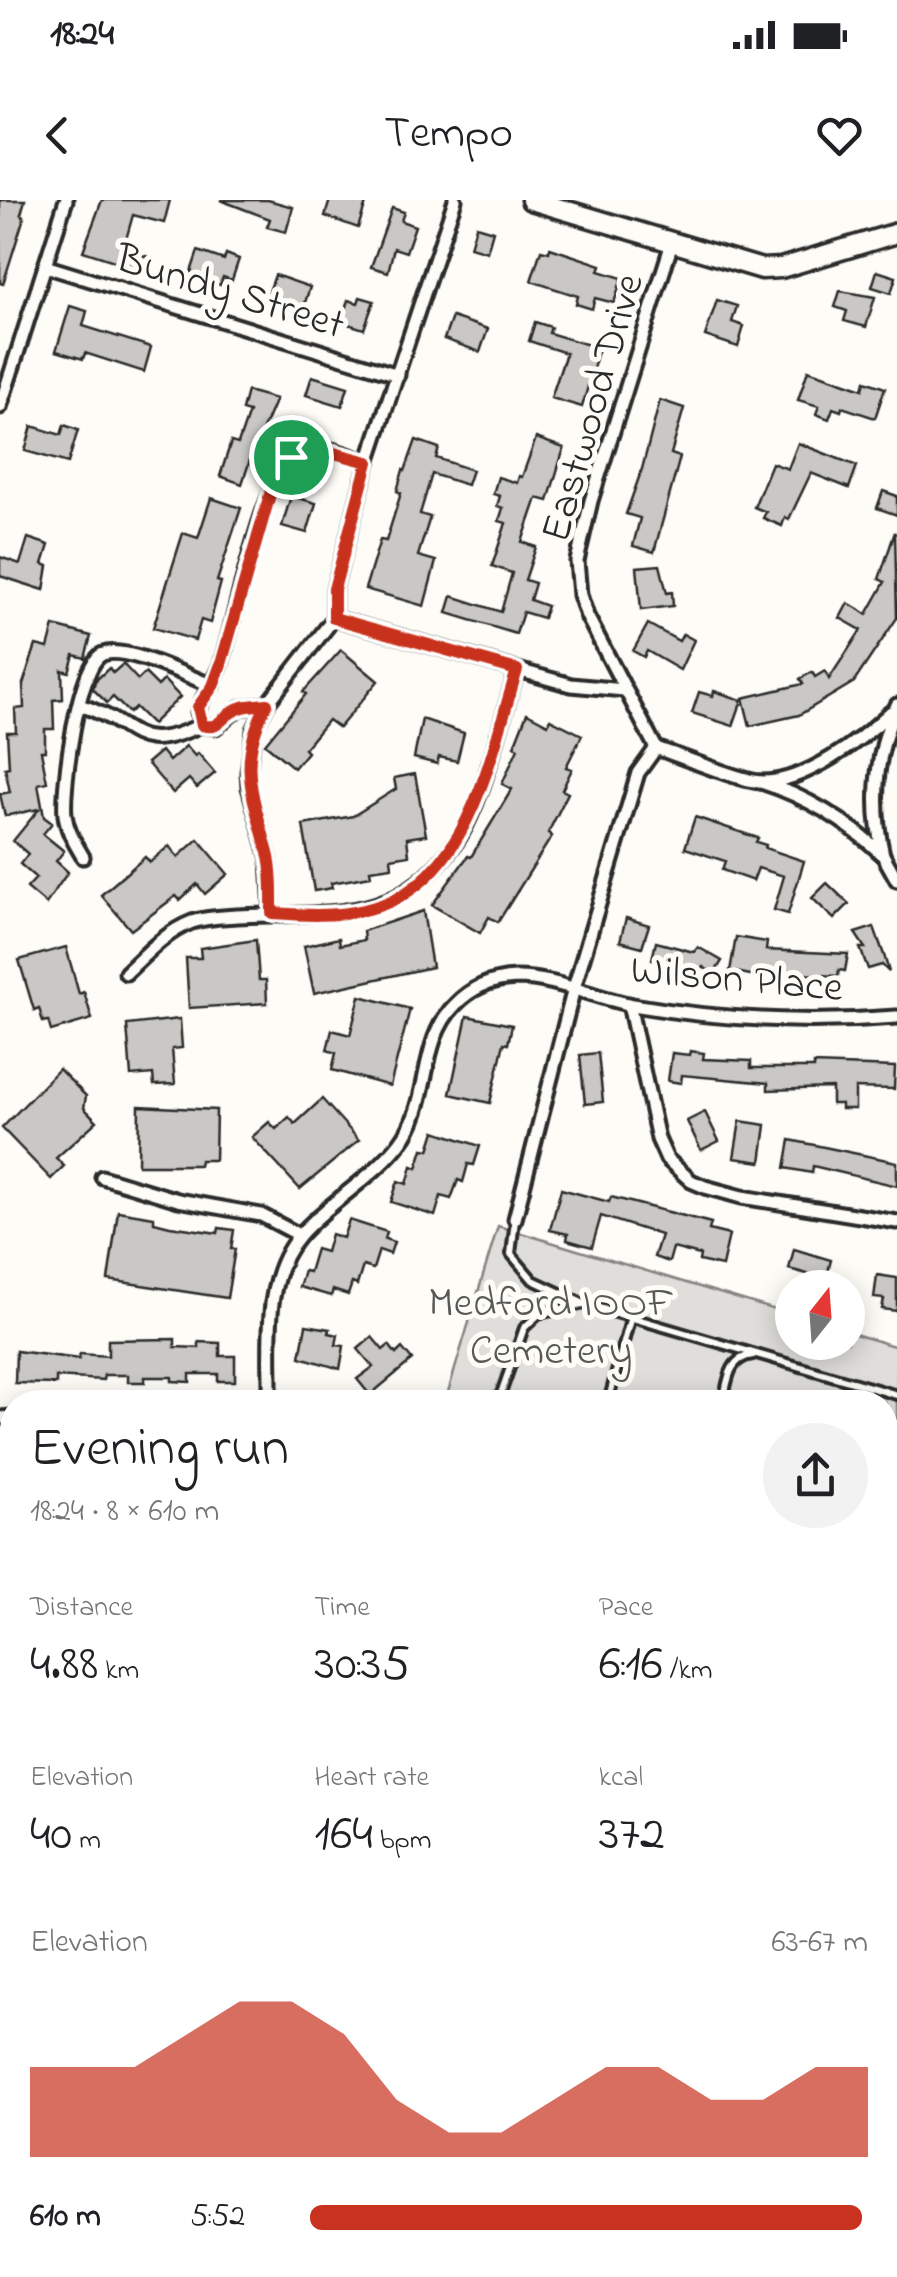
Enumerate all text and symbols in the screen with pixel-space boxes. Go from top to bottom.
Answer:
text: 18:24 [50,7,114,63]
text: Tempo [384,102,513,168]
icon: back [30,108,85,163]
icon: heart [812,108,867,163]
street label: Bundy Street [107,229,352,357]
street label: Eastwood Drive [527,267,662,549]
pin [249,415,334,500]
icon: arrive [264,430,319,485]
street label: Wilson Place [628,941,845,1020]
north arrow [775,1270,865,1360]
map controls [775,1270,865,1360]
park label: Medford IOOF Cemetery [428,1274,674,1383]
text: Evening run [30,1411,289,1491]
button: share [763,1423,868,1528]
text: 18:24 · 8 × 610 m [30,1489,219,1536]
text: Distance [30,1588,133,1629]
text: Time [314,1588,370,1629]
text: Pace [599,1588,653,1629]
text: 4.88 [30,1629,98,1702]
text: 30:35 [314,1629,410,1702]
text: 6:16 [599,1629,663,1702]
text: km [98,1651,139,1692]
text: /km [663,1651,713,1692]
text: Elevation [30,1758,133,1799]
text: Heart rate [314,1758,429,1799]
text: kcal [599,1758,643,1799]
text: 40 [30,1799,72,1872]
text: 164 [314,1799,373,1872]
text: 372 [599,1799,665,1872]
text: m [72,1821,101,1862]
text: bpm [373,1821,432,1862]
text: Elevation [30,1920,148,1967]
text: 63–67 m [771,1920,868,1967]
text: 610 m [30,2194,101,2241]
text: 5:52 [190,2194,245,2241]

